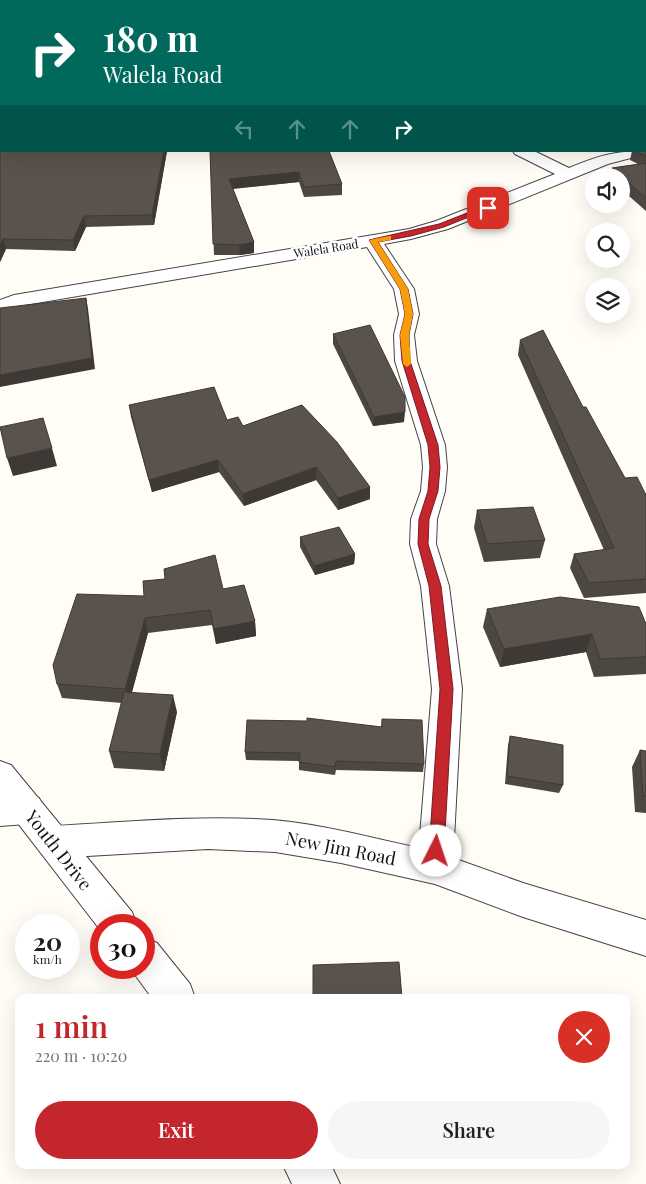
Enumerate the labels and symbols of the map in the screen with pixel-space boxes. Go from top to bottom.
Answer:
pin [467,187,509,229]
street label: Walela Road [292,235,359,261]
street label: Youth Drive [20,804,98,895]
position arrow [409,824,461,876]
street label: New Jim Road [284,826,399,871]
speed limit sign: 30 [90,914,155,979]

